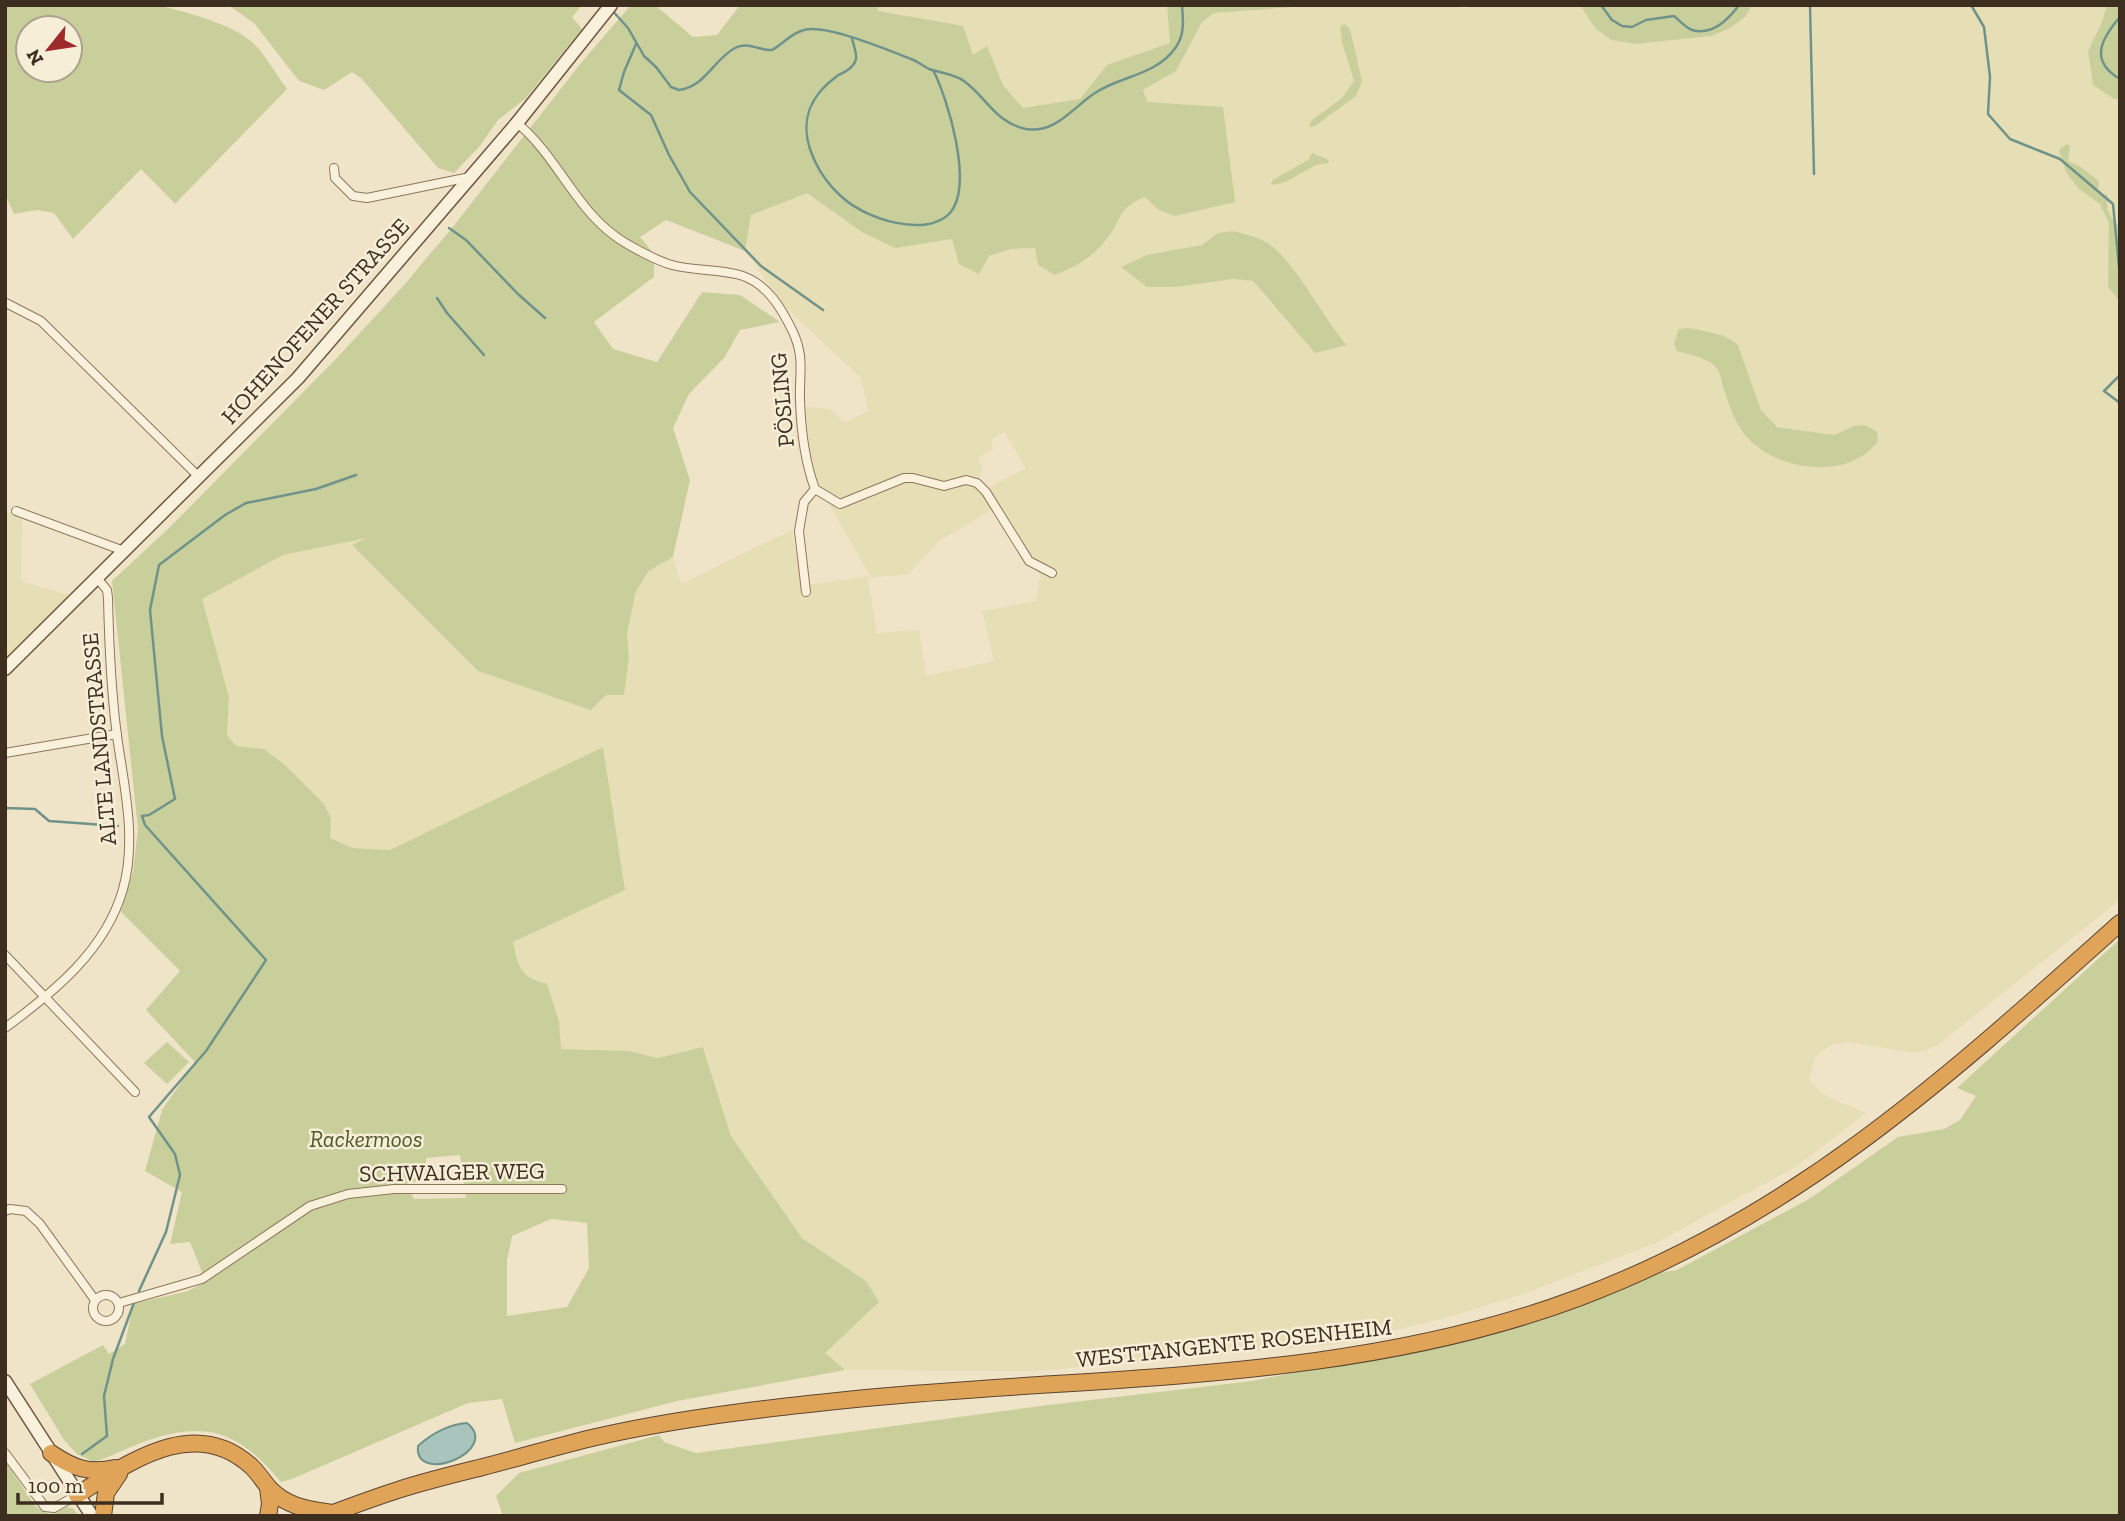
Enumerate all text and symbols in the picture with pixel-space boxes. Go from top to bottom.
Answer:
north arrow [14,14,84,84]
text: N [21,45,48,69]
street label: HOHENOFENER STRASSE [215,212,415,430]
street label: PÖSLING [764,351,800,448]
street label: ALTE LANDSTRASSE [76,631,122,847]
park label: Rackermoos [310,1125,423,1153]
street label: SCHWAIGER WEG [359,1156,545,1188]
street label: WESTTANGENTE ROSENHEIM [1075,1312,1393,1374]
scale bar [18,1462,161,1506]
text: 100 m [28,1473,83,1498]

